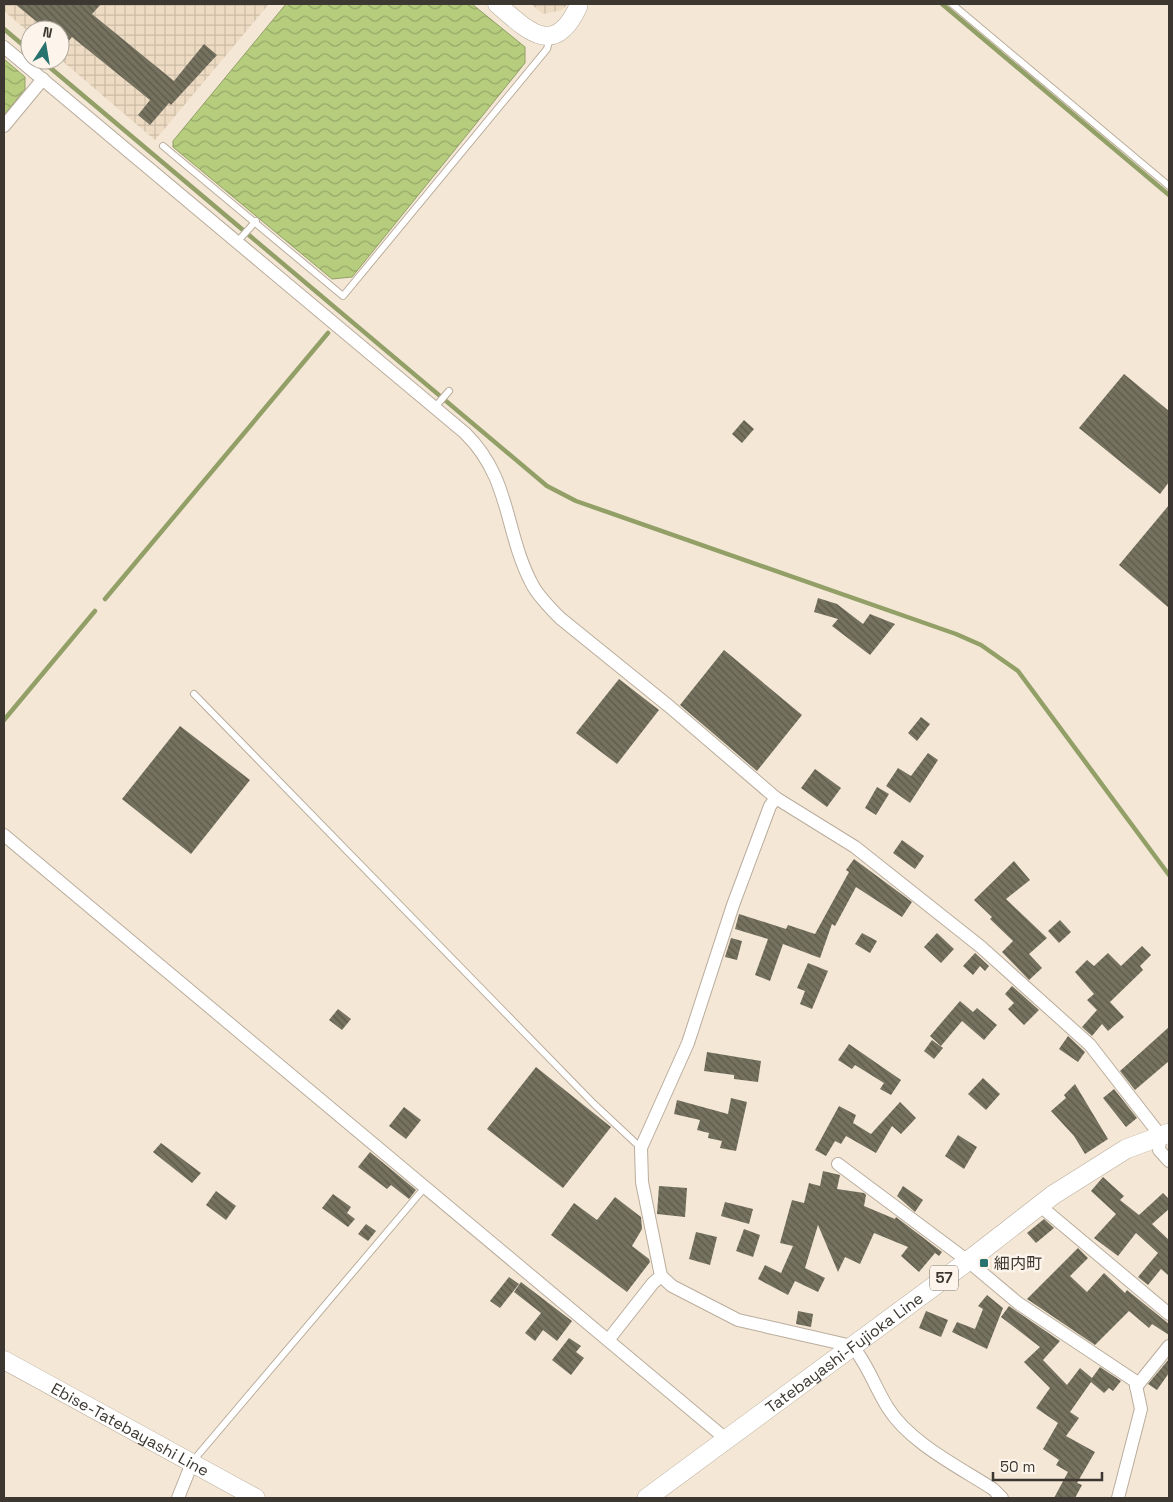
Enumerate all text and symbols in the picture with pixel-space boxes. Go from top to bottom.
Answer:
north arrow [20,20,70,70]
text: N [41,23,54,42]
place label: 細内町 [994,1253,1042,1274]
marker: 細内町 [978,1257,990,1269]
road number: 57 [930,1266,958,1290]
street label: Tatebayashi-Fujioka Line [761,1288,927,1418]
street label: Ebise-Tatebayashi Line [47,1378,213,1481]
scale bar [993,1450,1102,1482]
text: 50 m [1000,1457,1035,1476]

